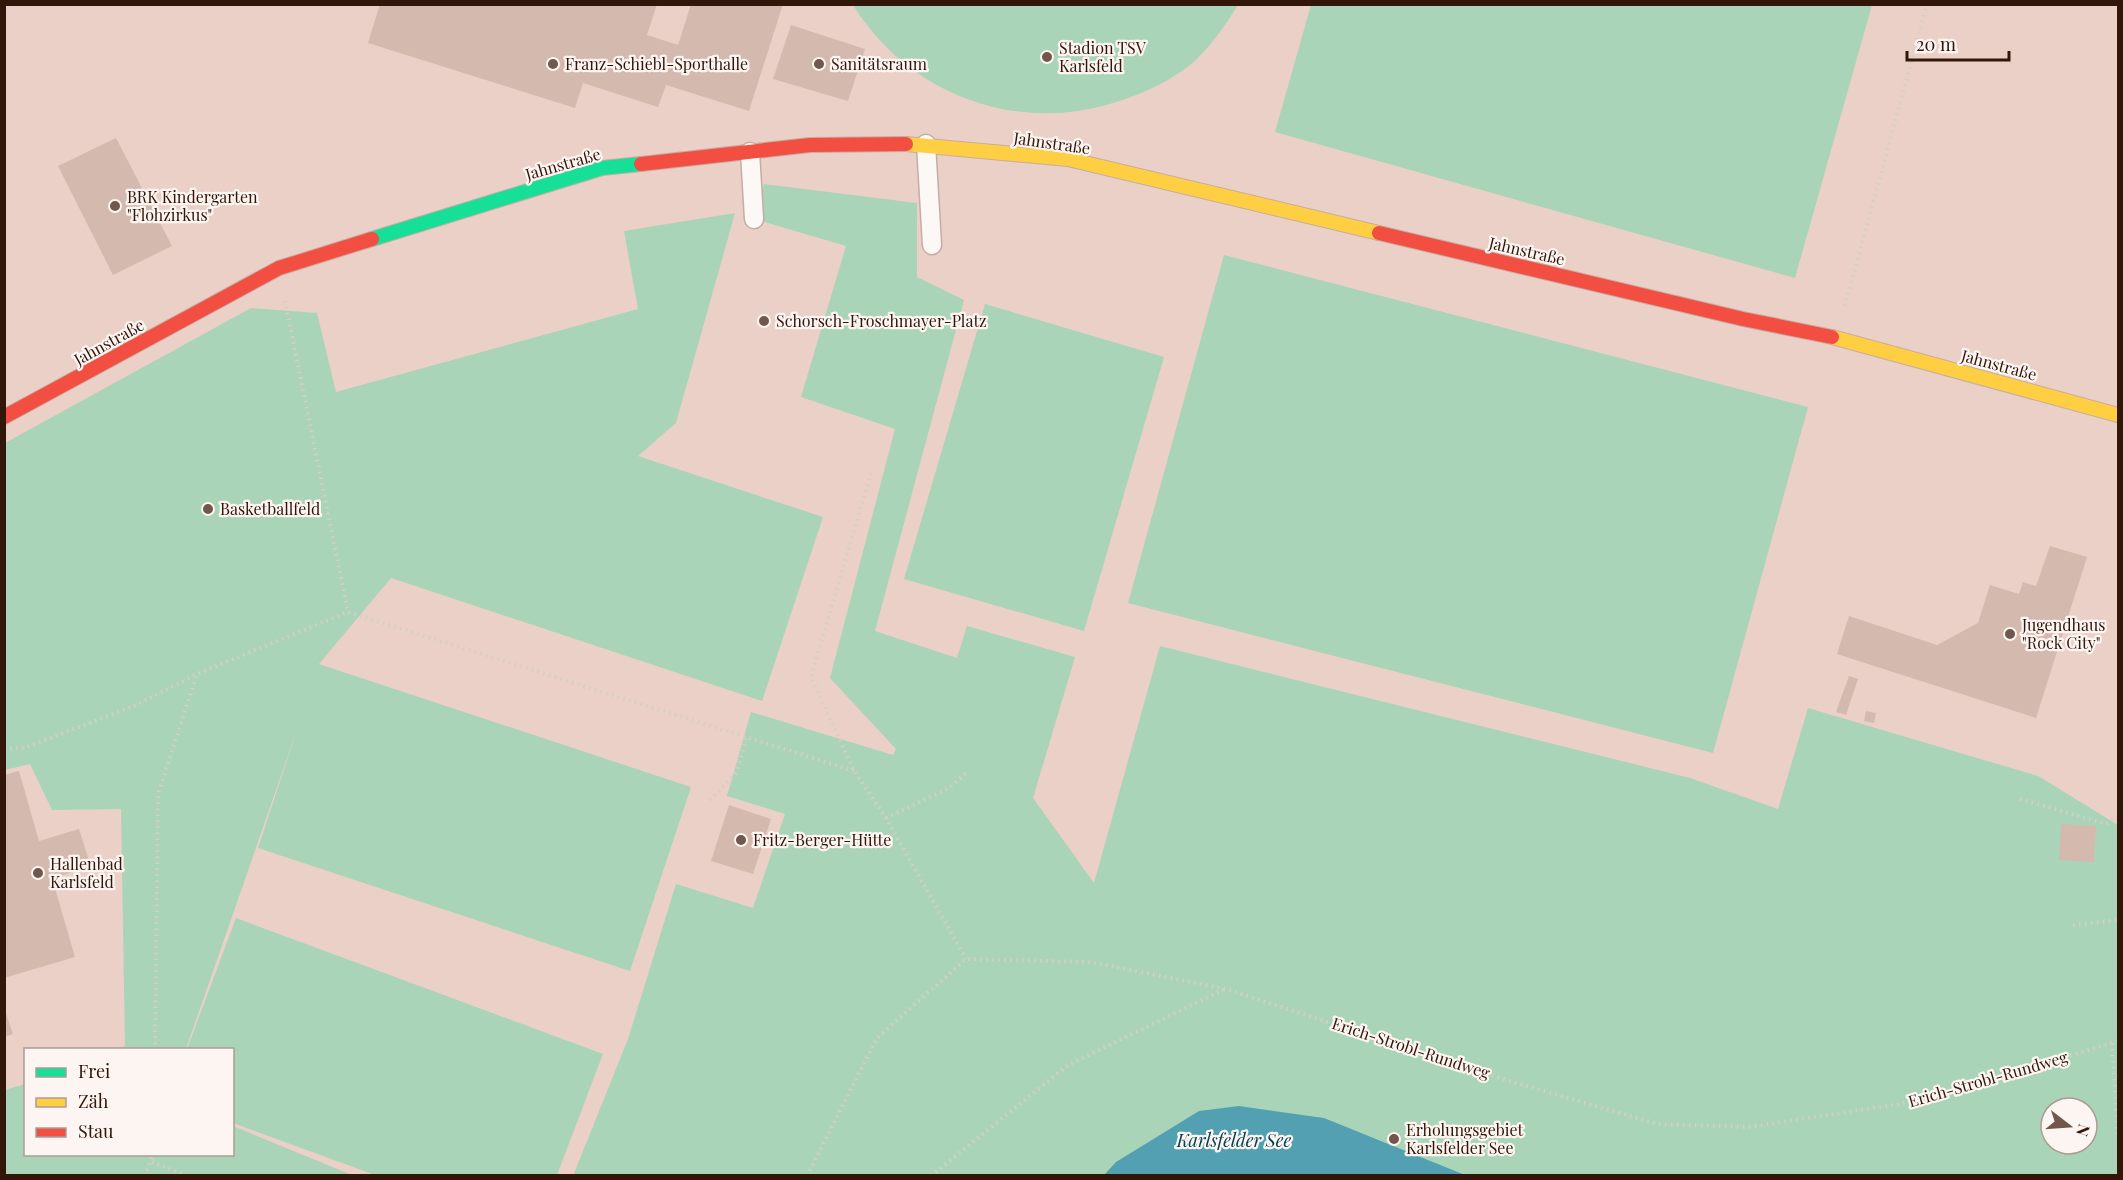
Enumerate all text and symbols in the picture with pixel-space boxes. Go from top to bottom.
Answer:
scale bar [1907,24,2009,62]
text: 20 m [1916,32,1956,56]
place label: Stadion TSV Karlsfeld [1059,37,1147,76]
marker: Stadion TSV Karlsfeld [1040,50,1054,64]
place label: Franz-Schiebl-Sporthalle [565,53,748,74]
place label: Sanitätsraum [831,53,927,74]
marker: Franz-Schiebl-Sporthalle [546,57,560,71]
marker: Sanitätsraum [812,57,826,71]
street label: Jahnstraße [1011,127,1092,158]
street label: Jahnstraße [522,143,603,185]
place label: BRK Kindergarten "Flohzirkus" [127,186,258,225]
marker: BRK Kindergarten "Flohzirkus" [108,199,122,213]
street label: Jahnstraße [1486,231,1567,269]
place label: Schorsch-Froschmayer-Platz [776,310,987,331]
street label: Jahnstraße [69,314,148,370]
marker: Schorsch-Froschmayer-Platz [757,314,771,328]
street label: Jahnstraße [1958,344,2039,385]
place label: Basketballfeld [220,498,320,519]
marker: Basketballfeld [201,502,215,516]
place label: Jugendhaus "Rock City" [2021,614,2105,653]
marker: Jugendhaus "Rock City" [2003,627,2017,641]
place label: Fritz-Berger-Hütte [753,829,891,850]
marker: Fritz-Berger-Hütte [734,833,748,847]
place label: Hallenbad Karlsfeld [50,853,123,892]
marker: Hallenbad Karlsfeld [31,866,45,880]
street label: Erich-Strobl-Rundweg [1329,1012,1493,1083]
street label: Erich-Strobl-Rundweg [1906,1046,2071,1111]
legend [24,1048,234,1156]
text: Frei [78,1059,110,1083]
text: Zäh [78,1089,109,1113]
north arrow [2039,1096,2099,1156]
text: Stau [78,1119,114,1143]
place label: Erholungsgebiet Karlsfelder See [1406,1119,1524,1158]
text: N [2072,1122,2096,1140]
water label: Karlsfelder See [1176,1128,1291,1152]
marker: Erholungsgebiet Karlsfelder See [1387,1132,1401,1146]

